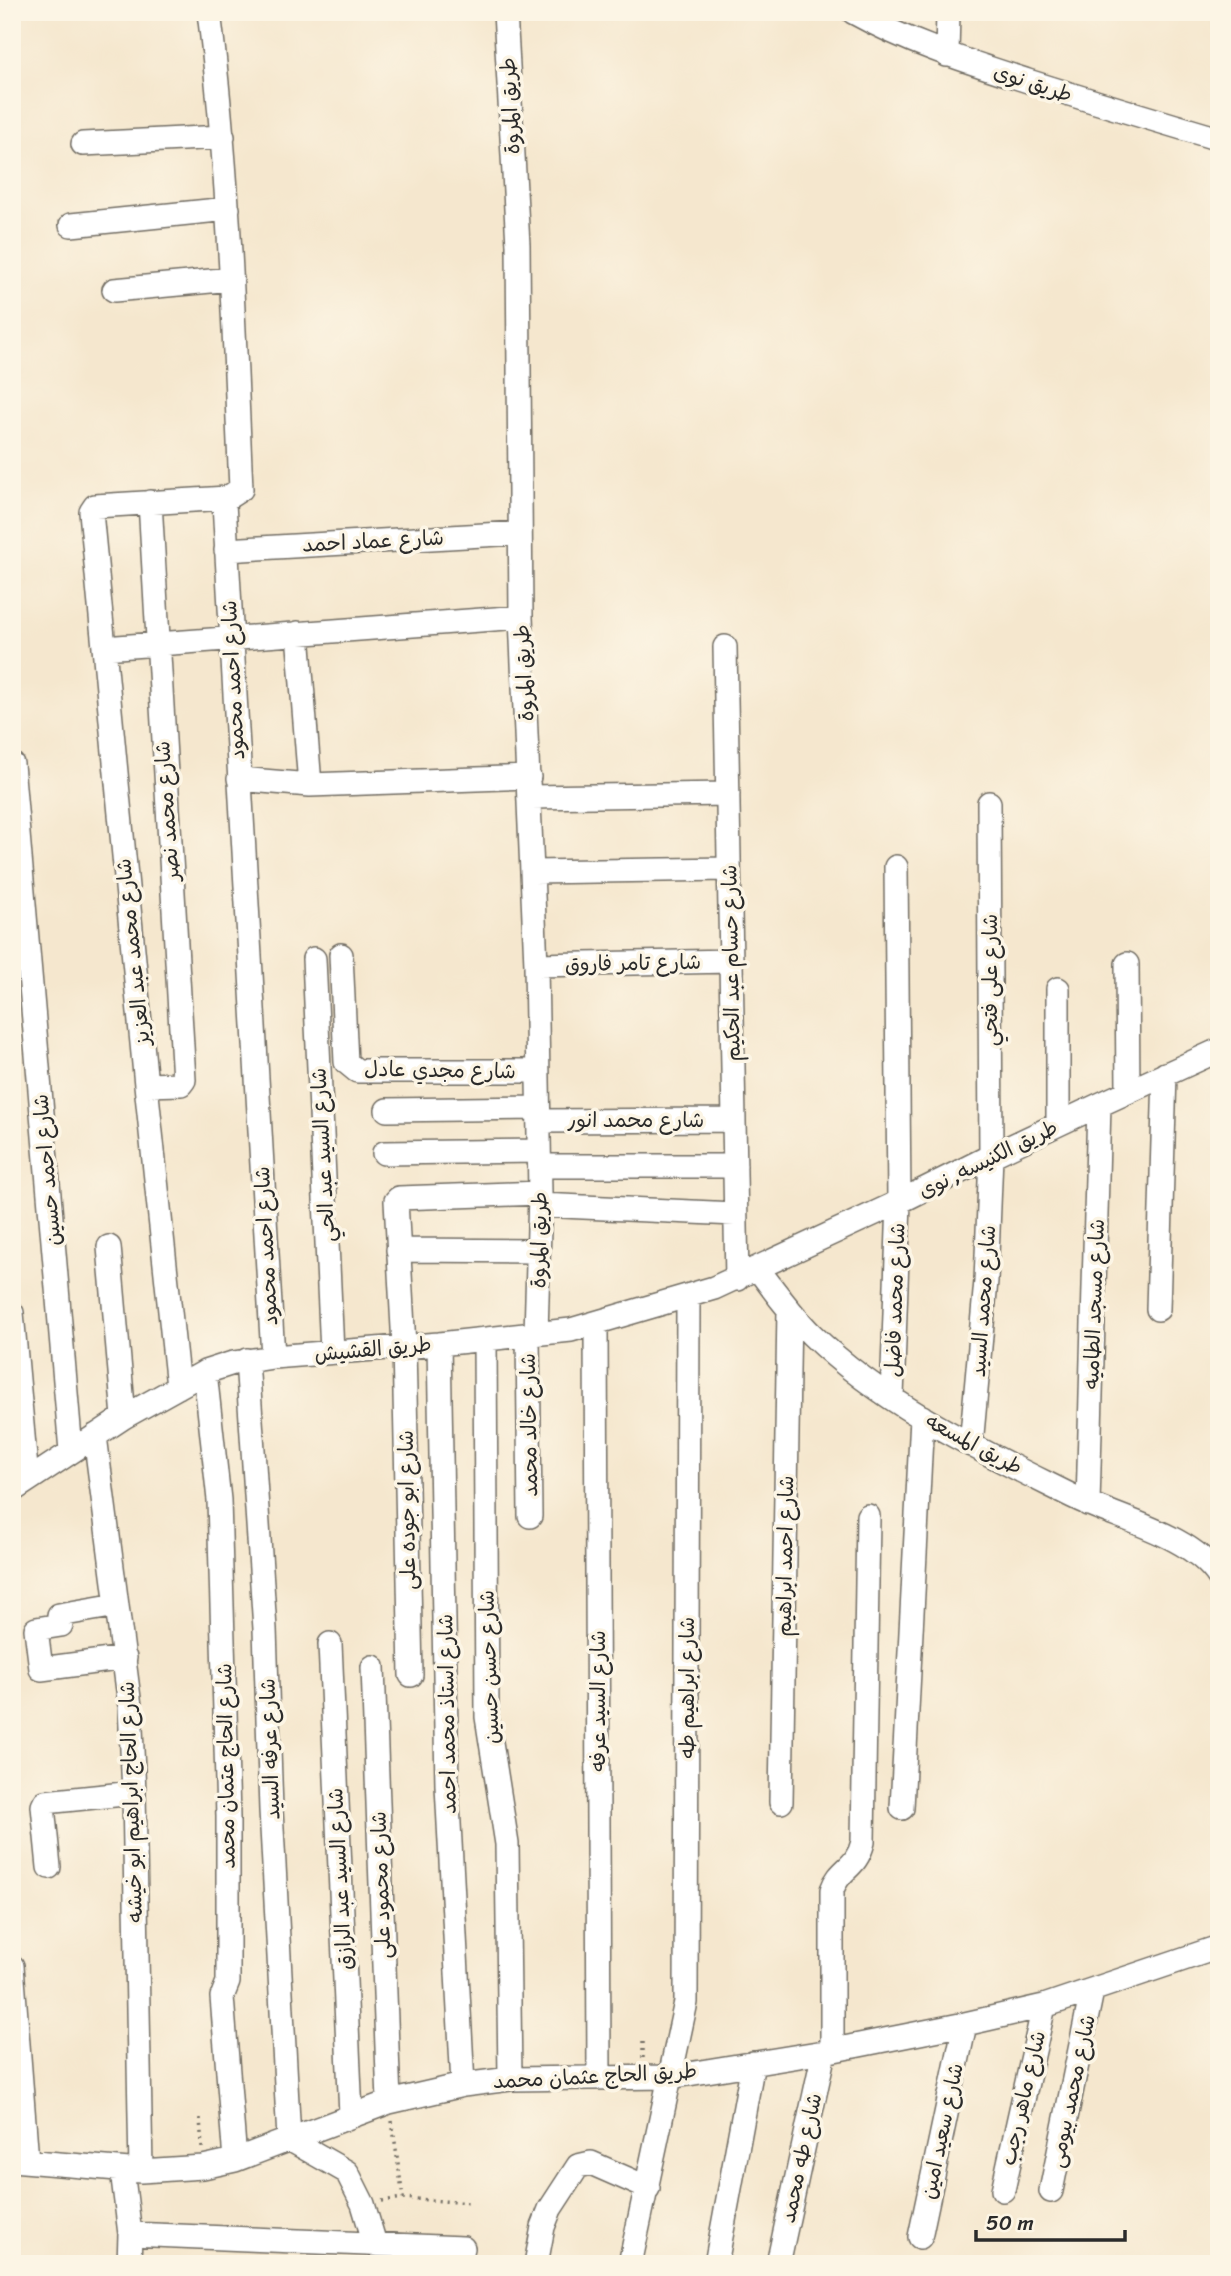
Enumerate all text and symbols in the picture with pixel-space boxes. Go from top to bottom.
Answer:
street label: طريق نوى [989,52,1077,114]
street label: طريق المروة [488,57,532,155]
street label: شارع عماد احمد [301,518,445,564]
street label: شارع احمد محمود [210,599,256,761]
street label: طريق المروة [502,624,546,722]
street label: شارع محمد نصر [143,740,191,884]
street label: شارع محمد عبد العزيز [104,857,162,1049]
street label: شارع حسام عبد الحكيم [710,864,752,1062]
street label: شارع على فتحي [971,914,1009,1046]
street label: شارع تامر فاروق [564,943,702,983]
street label: شارع مجدي عادل [364,1050,516,1090]
street label: شارع السيد عبد الحي [299,1067,347,1243]
street label: شارع احمد حسين [21,1092,73,1248]
street label: شارع محمد انور [567,1101,704,1139]
street label: طريق الكنيسه, نوى [911,1109,1065,1209]
street label: شارع احمد محمود [243,1165,289,1327]
street label: طريق المروة [519,1191,559,1289]
street label: شارع مسجد الطاميه [1072,1218,1116,1390]
street label: شارع محمد فاضل [873,1222,917,1378]
street label: شارع محمد السيد [959,1224,1007,1378]
street label: طريق القشيش [313,1325,433,1373]
street label: شارع خالد محمد [509,1353,549,1497]
street label: طريق المسعه [918,1402,1030,1486]
street label: شارع ابو جوده على [387,1430,427,1590]
street label: شارع احمد ابراهيم [765,1475,805,1637]
street label: شارع حسن حسين [467,1589,511,1745]
street label: شارع استاذ محمد احمد [426,1613,468,1815]
street label: شارع ابراهيم طه [668,1617,706,1759]
street label: شارع السيد عرفه [579,1630,617,1772]
street label: شارع الحاج عتمان محمد [205,1663,247,1869]
street label: شارع عرفه السيد [249,1678,291,1820]
street label: شارع الحاج ابراهيم ابو خيشه [108,1681,154,1923]
street label: شارع السيد عبد الرازق [316,1787,364,1971]
street label: شارع محمود على [359,1810,403,1960]
street label: شارع محمد بيومى [1037,2011,1107,2171]
street label: شارع ماهر رجب [989,2027,1057,2169]
street label: طريق الحاج عثمان محمد [492,2052,698,2100]
street label: شارع سعيد امين [909,2059,975,2203]
street label: شارع طه محمد [769,2089,833,2227]
scale bar [976,2199,1124,2243]
text: 50 m [986,2204,1034,2242]

